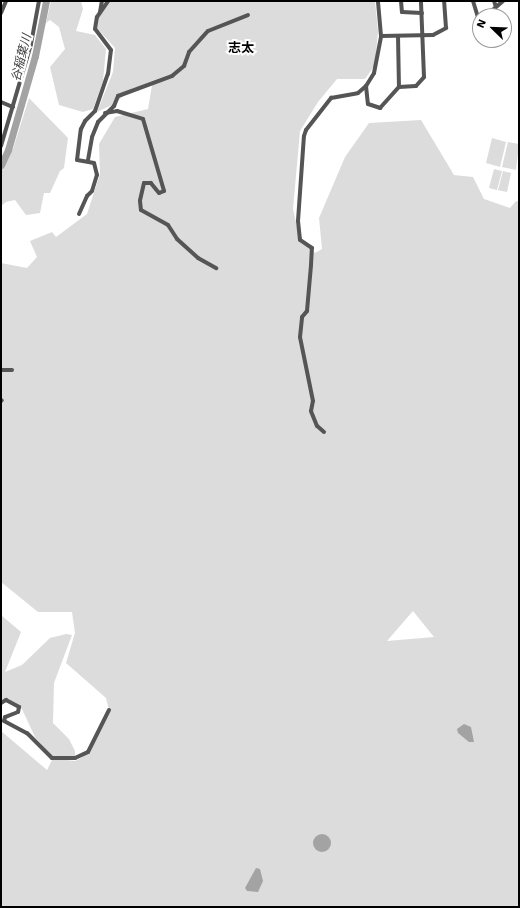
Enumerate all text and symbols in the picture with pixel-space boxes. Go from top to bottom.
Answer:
north arrow [472,8,512,48]
text: N [474,17,489,30]
water label: 谷稲葉川 [9,33,35,83]
district label: 志太 [228,40,254,56]

